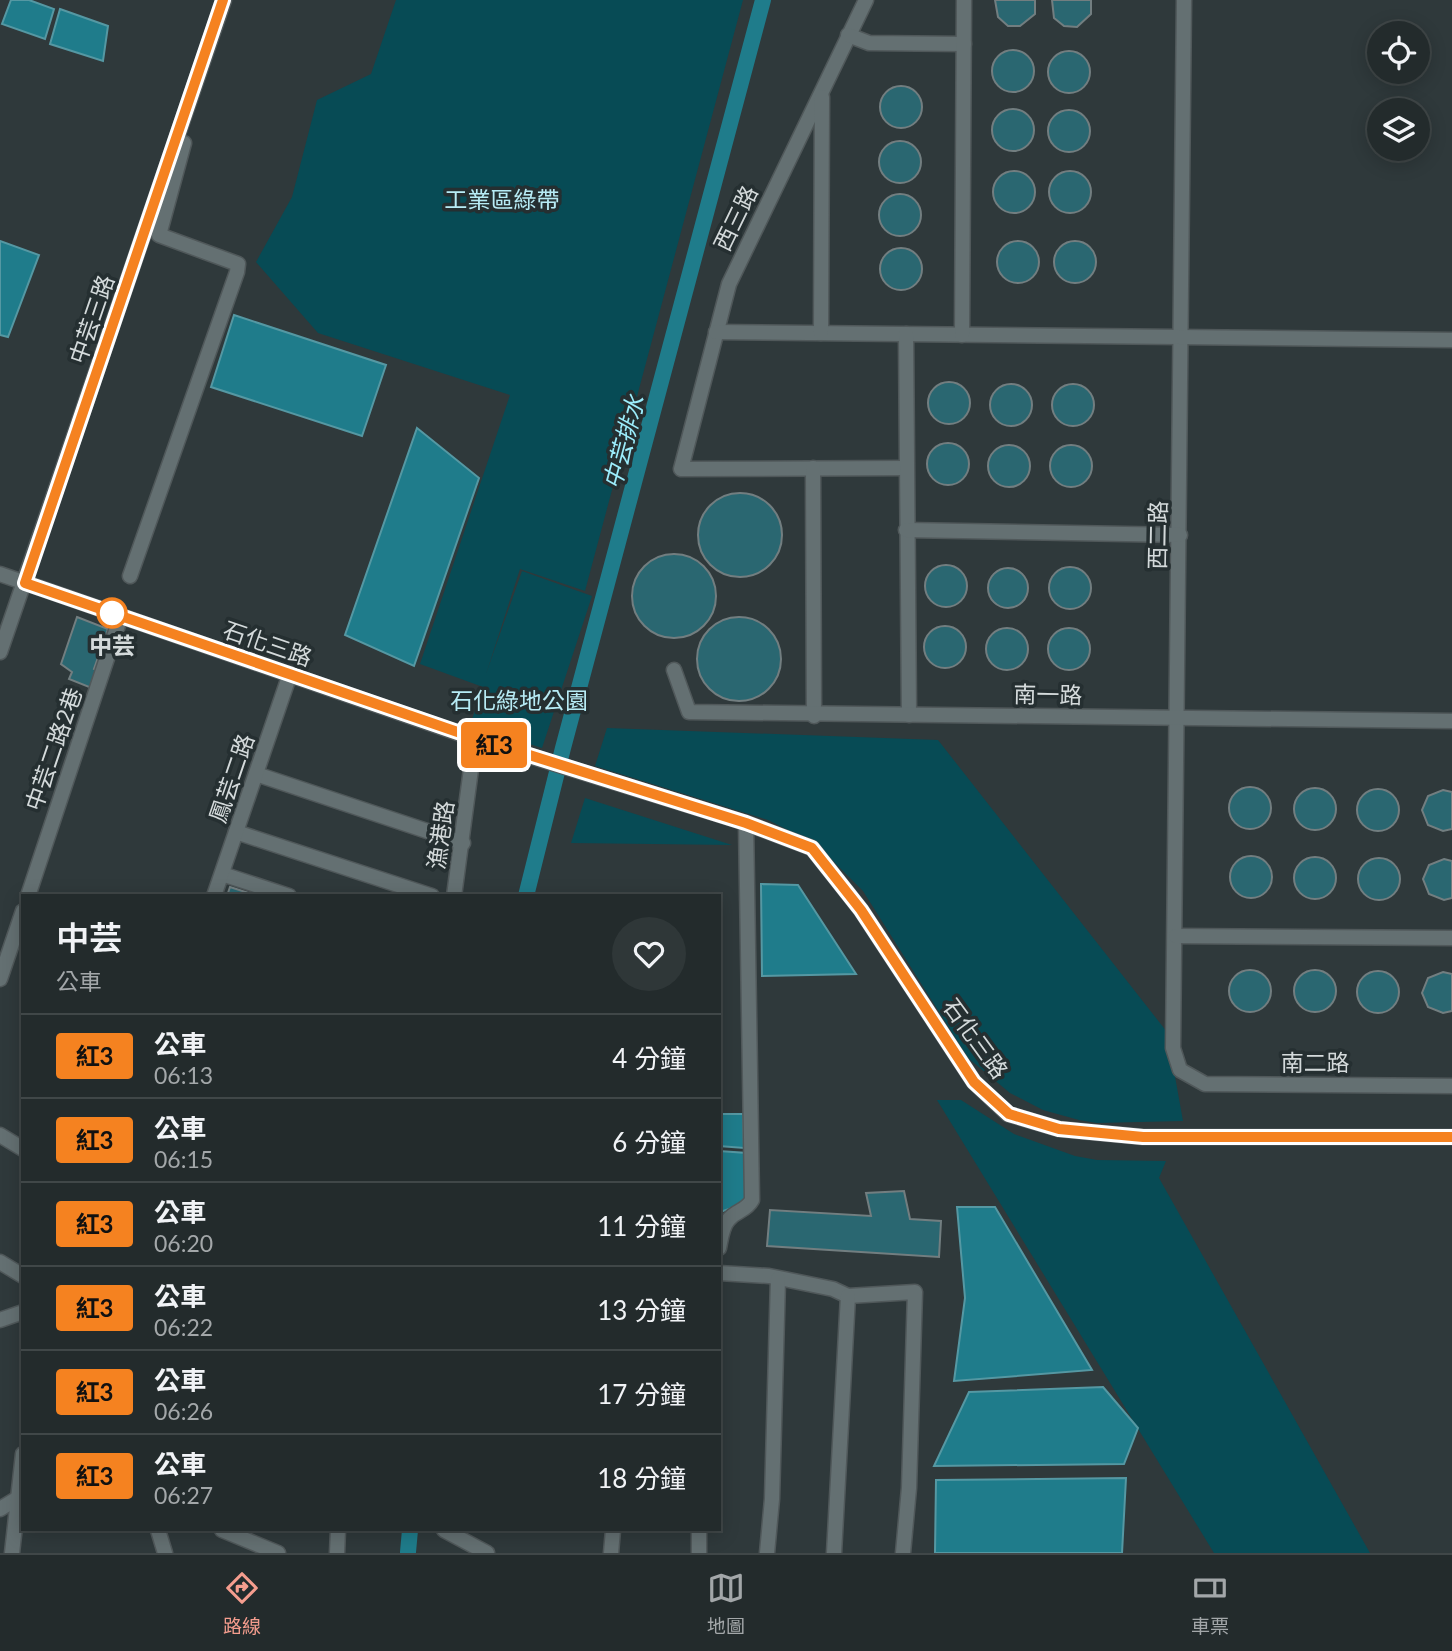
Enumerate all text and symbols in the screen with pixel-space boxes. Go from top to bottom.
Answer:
map controls [1367,21,1430,161]
button: locate [1367,21,1430,84]
button: layers [1367,98,1430,161]
street label: 西三路 [707,181,763,255]
park label: 工業區綠帶 [445,185,560,213]
street label: 中芸三路 [63,271,119,367]
water label: 中芸排水 [597,391,650,492]
street label: 西二路 [1142,500,1172,570]
marker: 中芸 [97,598,127,628]
street label: 石化三路 [220,615,316,671]
place label: 中芸 [89,631,135,659]
street label: 南一路 [1013,679,1083,709]
street label: 中芸二路2巷 [19,684,87,814]
park label: 石化綠地公園 [450,686,588,714]
line badge: 紅3 [462,722,526,768]
street label: 鳳芸二路 [203,730,259,826]
text: 紅3 [475,730,513,759]
street label: 漁港路 [421,799,459,871]
text: 中芸 [56,917,122,957]
button: heart [612,917,686,991]
text: 公車 [56,967,102,995]
street label: 石化三路 [938,993,1014,1083]
text: 公車 [154,1028,206,1060]
text: 紅3 [76,1041,113,1070]
text: 4 分鐘 [612,1042,686,1074]
street label: 南二路 [1281,1048,1350,1076]
text: 06:13 [154,1061,213,1089]
text: 公車 [154,1112,206,1144]
text: 紅3 [76,1125,113,1154]
text: 6 分鐘 [612,1126,686,1158]
text: 06:15 [154,1145,213,1173]
text: 公車 [154,1196,206,1228]
text: 紅3 [76,1209,113,1238]
text: 11 分鐘 [597,1210,686,1242]
text: 06:20 [154,1229,213,1257]
text: 公車 [154,1280,206,1312]
text: 紅3 [76,1293,113,1322]
text: 13 分鐘 [597,1294,686,1326]
text: 06:22 [154,1313,213,1341]
text: 公車 [154,1364,206,1396]
text: 紅3 [76,1377,113,1406]
text: 17 分鐘 [597,1378,686,1410]
text: 06:26 [154,1397,213,1425]
text: 公車 [154,1448,206,1480]
text: 紅3 [76,1461,113,1490]
text: 18 分鐘 [597,1462,686,1494]
text: 06:27 [154,1481,213,1509]
tab: 路線 [223,1569,261,1638]
tab: 地圖 [707,1569,745,1638]
tab: 車票 [1191,1569,1229,1638]

